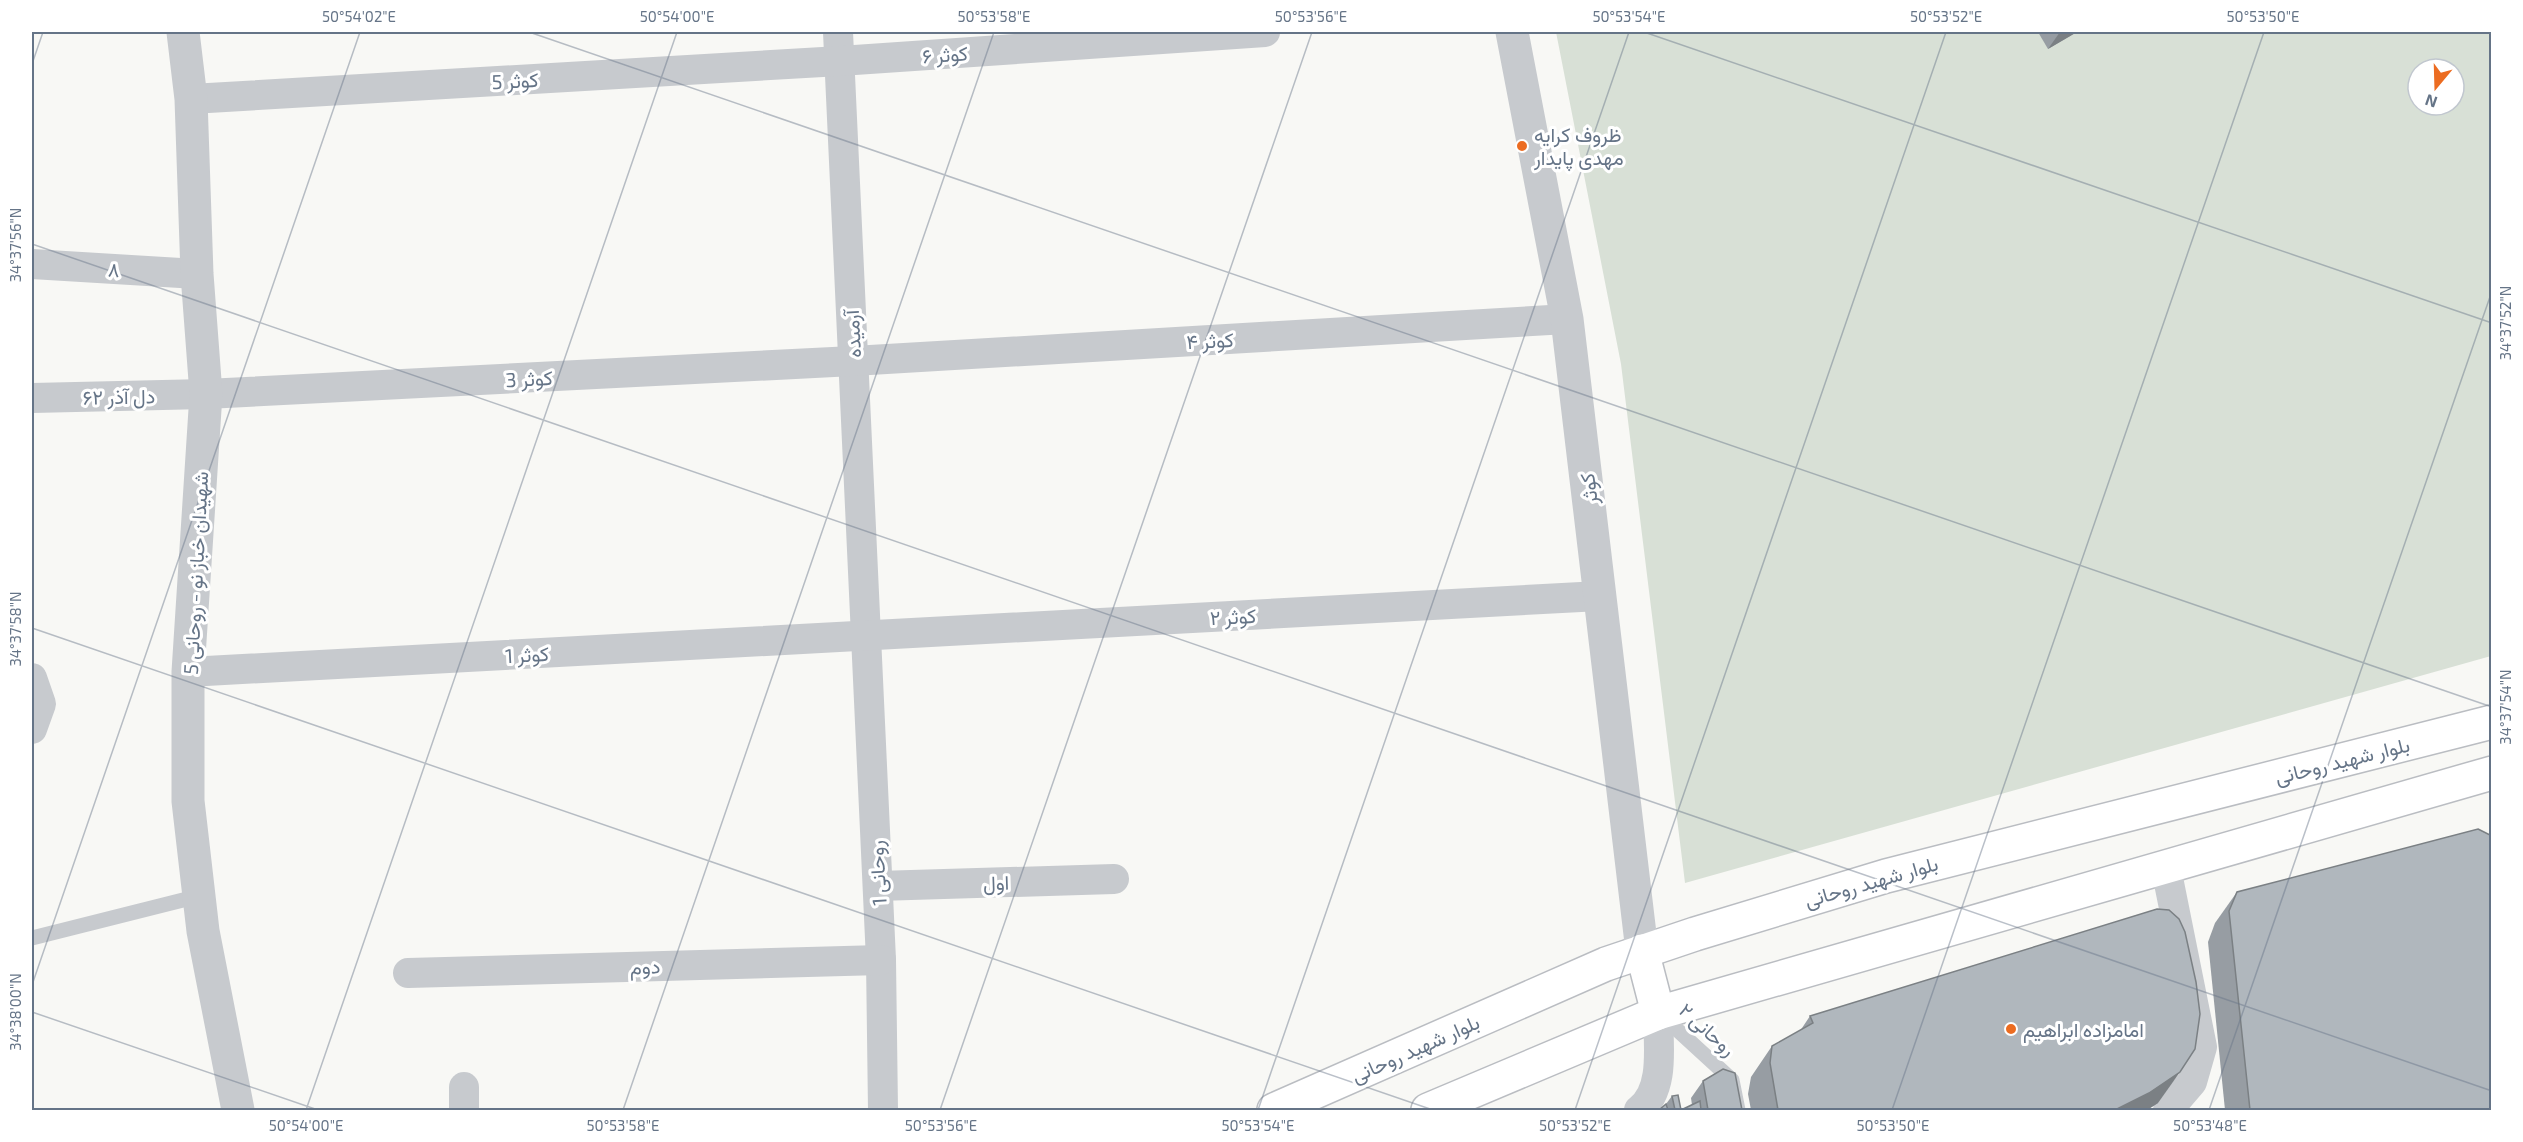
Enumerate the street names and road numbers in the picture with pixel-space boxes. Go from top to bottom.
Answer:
street label: کوثر ۶ [921,40,969,70]
street label: کوثر 5 [491,67,539,95]
street label: ۸ [107,257,121,281]
street label: آرمیده [839,308,867,358]
street label: کوثر ۴ [1186,327,1235,355]
street label: کوثر 3 [505,365,553,393]
street label: دل آذر ۶۲ [83,383,156,411]
street label: شهیدان خباز نو - روحانی 5 [178,471,214,675]
street label: کوثر [1574,471,1604,507]
street label: کوثر ۲ [1209,603,1257,631]
street label: کوثر 1 [504,641,550,669]
street label: بلوار شهید روحانی [2272,732,2412,790]
street label: روحانی 1 [863,840,893,906]
street label: بلوار شهید روحانی [1801,850,1941,913]
street label: اول [982,870,1010,896]
street label: دوم [629,953,661,981]
street label: روحانی ۲ [1673,997,1741,1062]
street label: بلوار شهید روحانی [1347,1009,1484,1089]

